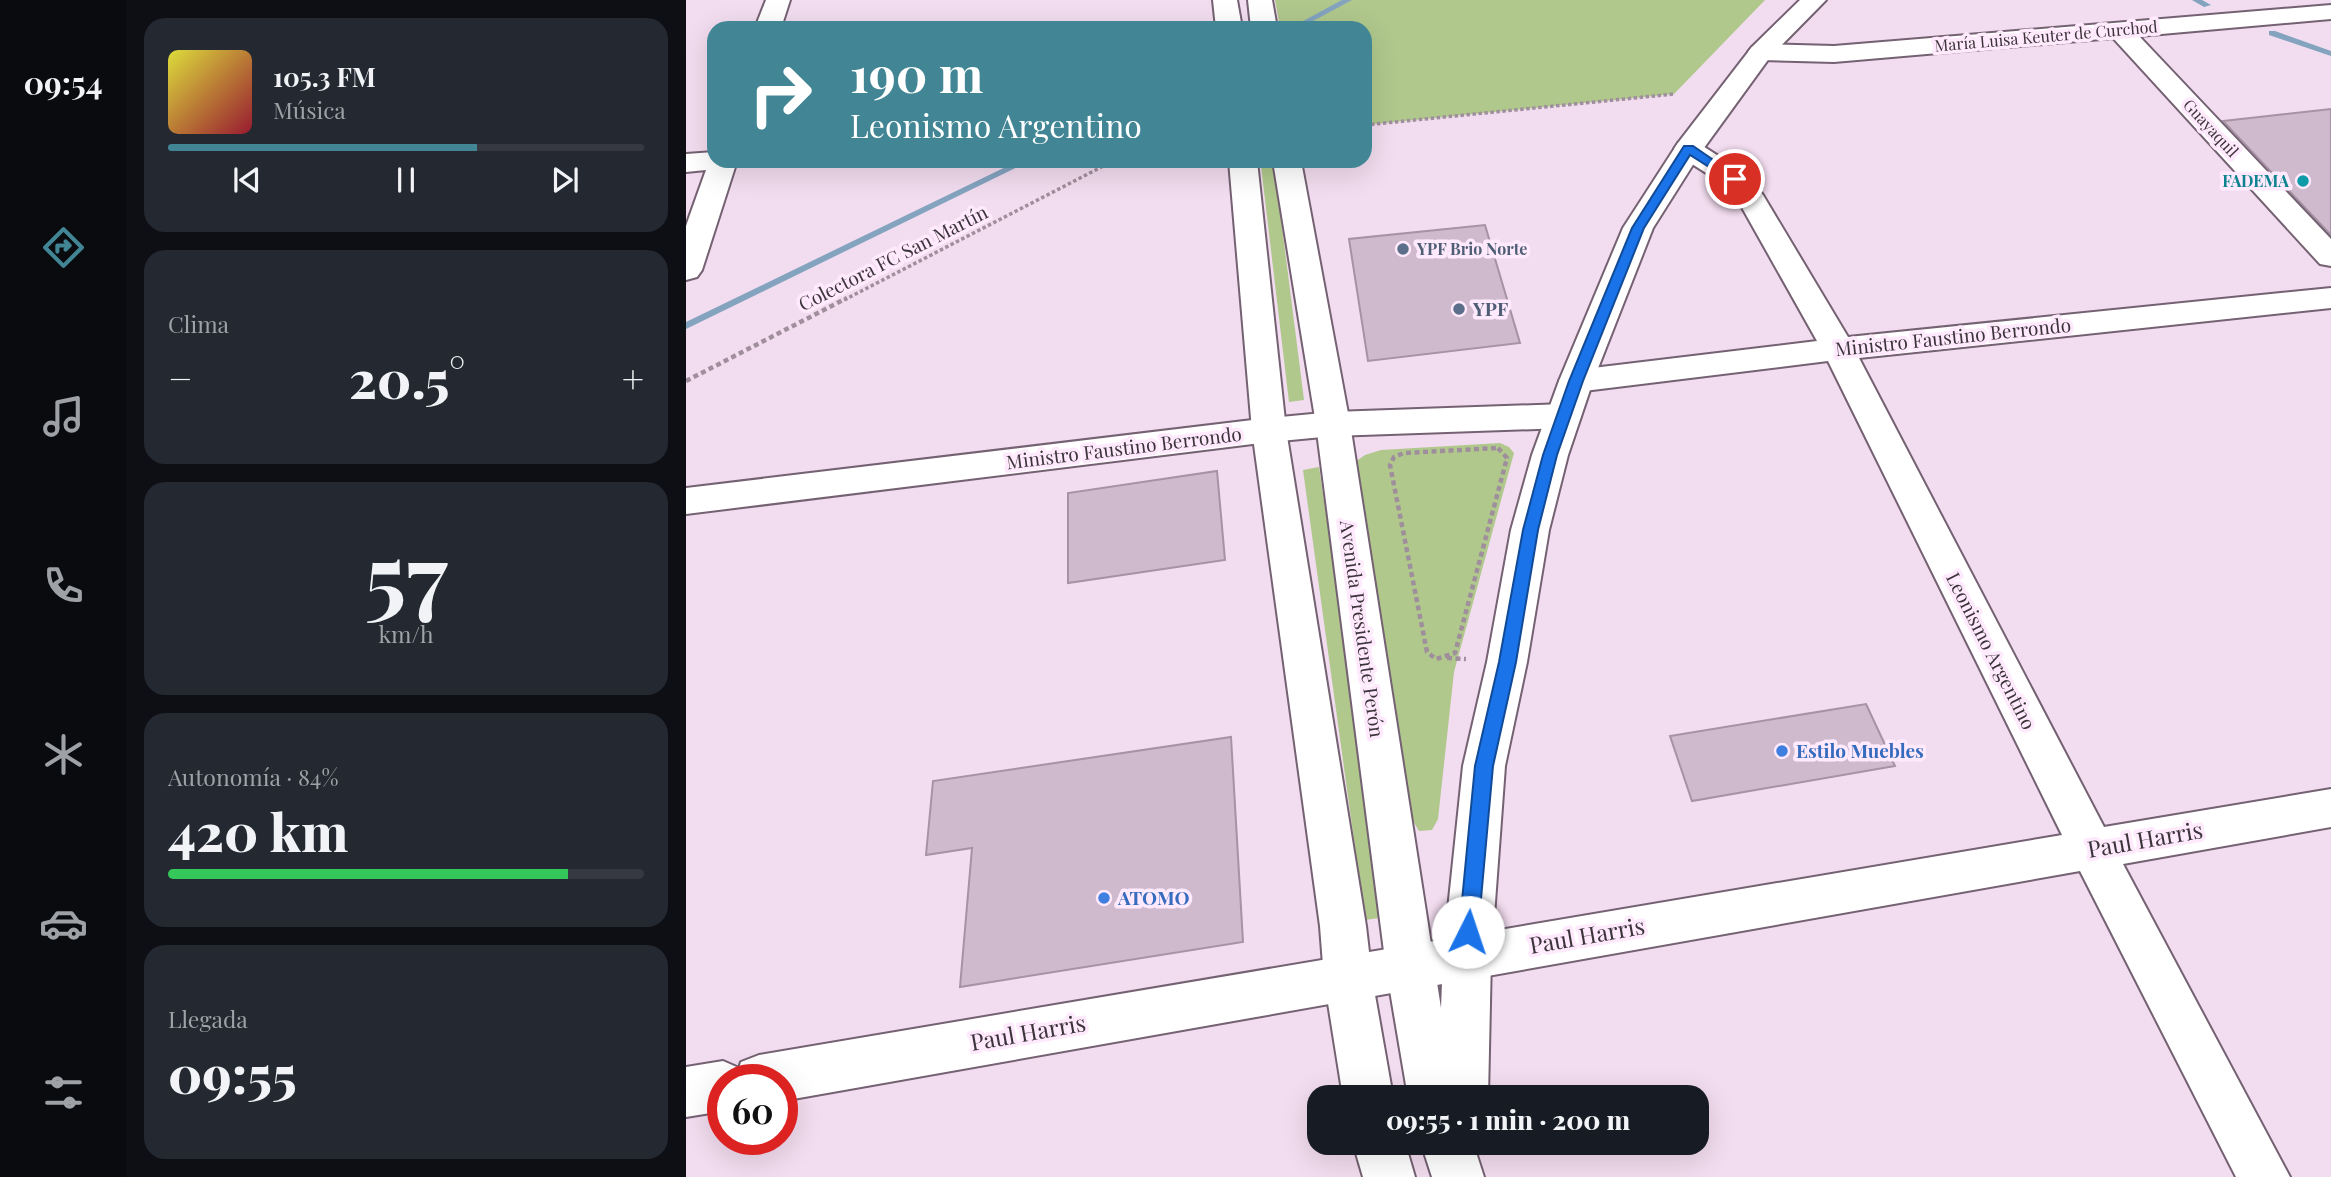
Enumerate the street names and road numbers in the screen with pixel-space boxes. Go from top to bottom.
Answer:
street label: María Luisa Keuter de Curchod [1934,15,2158,56]
street label: Guayaquil [2179,94,2244,161]
street label: Colectora FC San Martín [793,198,992,316]
street label: Ministro Faustino Berrondo [1834,311,2072,361]
street label: Ministro Faustino Berrondo [1005,420,1243,474]
street label: Avenida Presidente Perón [1335,518,1391,740]
street label: Leonismo Argentino [1941,567,2043,734]
street label: Paul Harris [2085,813,2205,864]
street label: Paul Harris [1527,909,1647,960]
street label: Paul Harris [968,1006,1088,1057]

